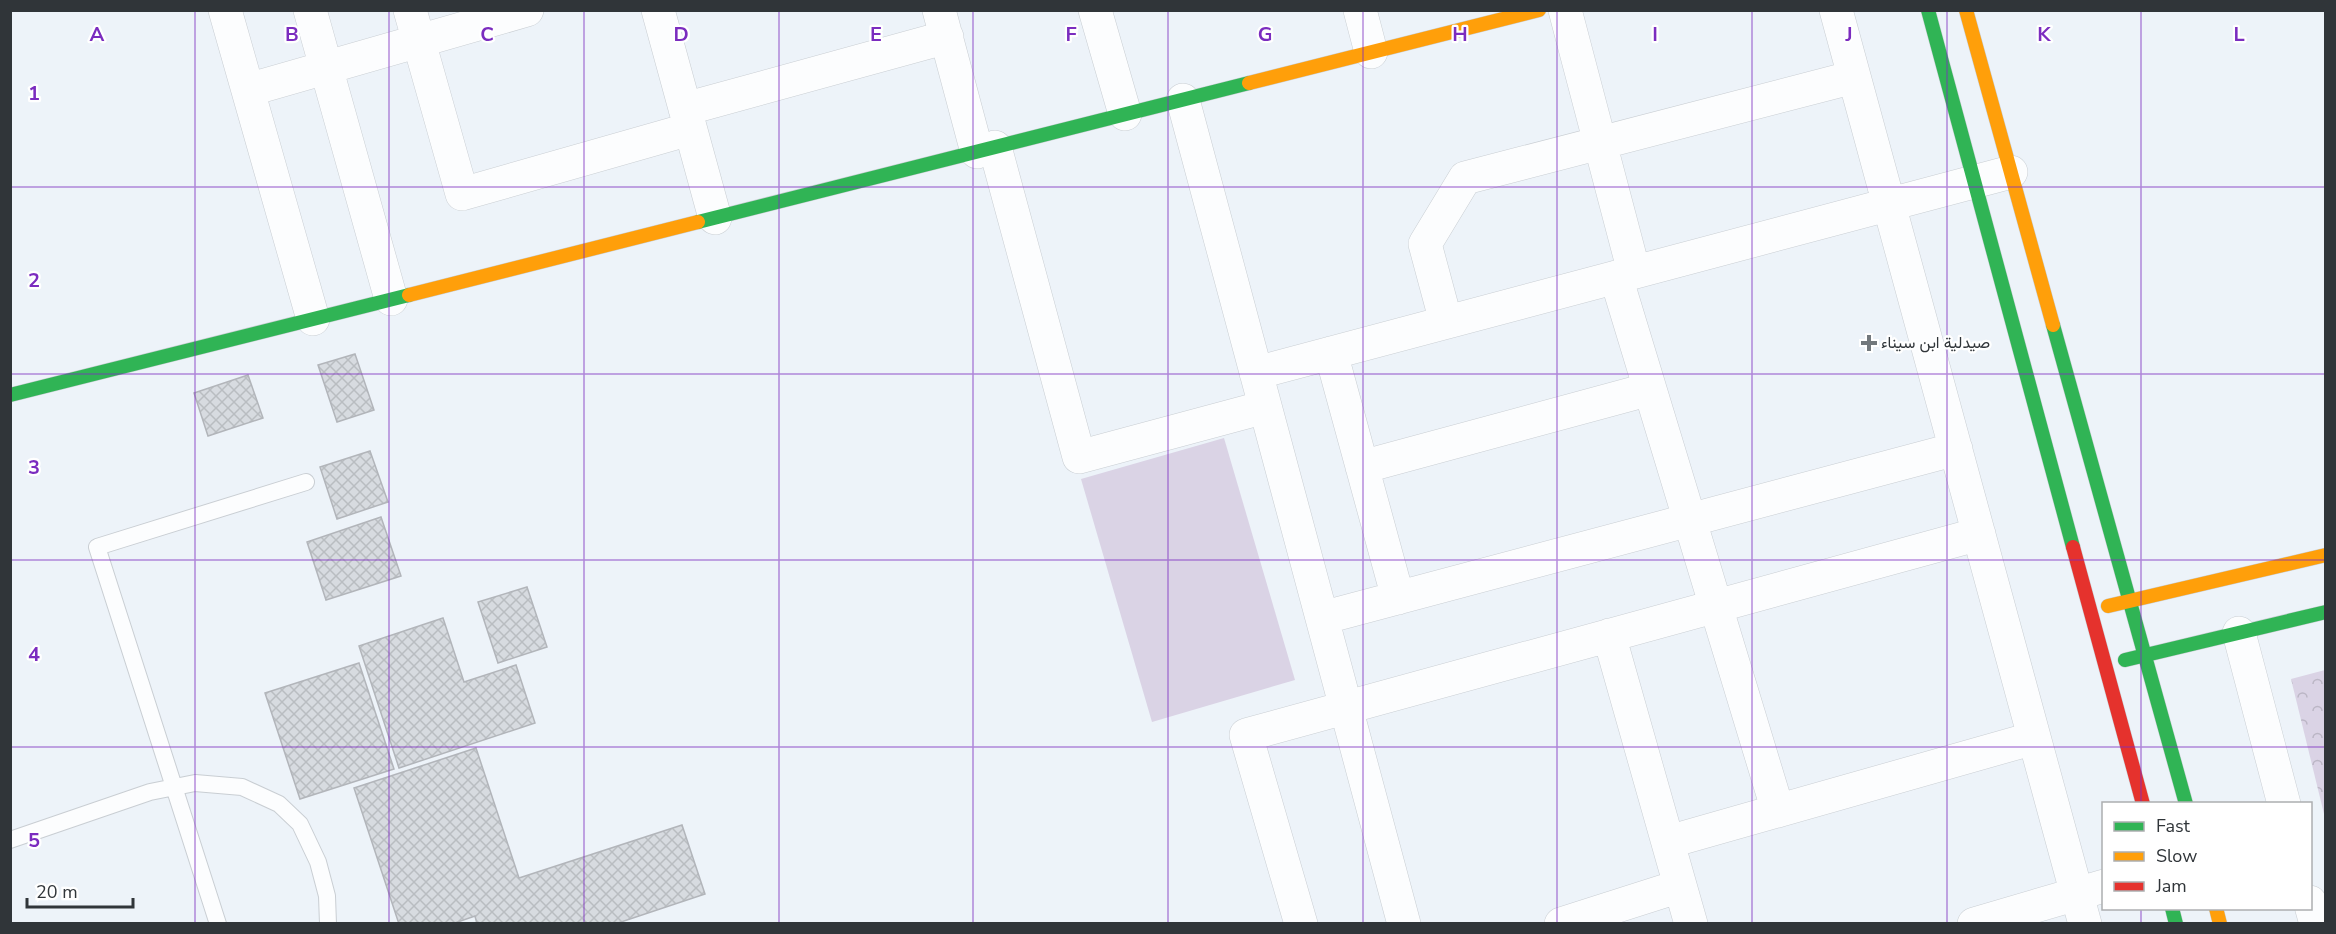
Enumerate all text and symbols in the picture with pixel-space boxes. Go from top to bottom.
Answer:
text: A [90,21,105,48]
text: B [285,21,299,48]
text: C [480,21,494,48]
text: D [673,21,689,48]
text: E [870,21,882,48]
text: F [1065,21,1077,48]
text: G [1258,21,1272,48]
text: H [1452,21,1468,48]
text: I [1652,21,1658,48]
text: J [1844,21,1853,48]
text: K [2037,21,2051,48]
text: L [2233,21,2245,48]
text: 1 [28,80,40,107]
text: 2 [28,267,40,294]
place label: صيدلية ابن سيناء [1881,332,1990,354]
marker: صيدلية ابن سيناء [1862,336,1876,350]
text: 3 [28,454,40,481]
text: 4 [28,641,40,668]
legend [2102,802,2312,910]
text: Fast [2156,814,2191,838]
text: 5 [28,827,40,854]
text: Slow [2156,844,2197,868]
scale bar [27,871,134,909]
text: Jam [2155,874,2187,898]
text: 20 m [36,880,78,904]

